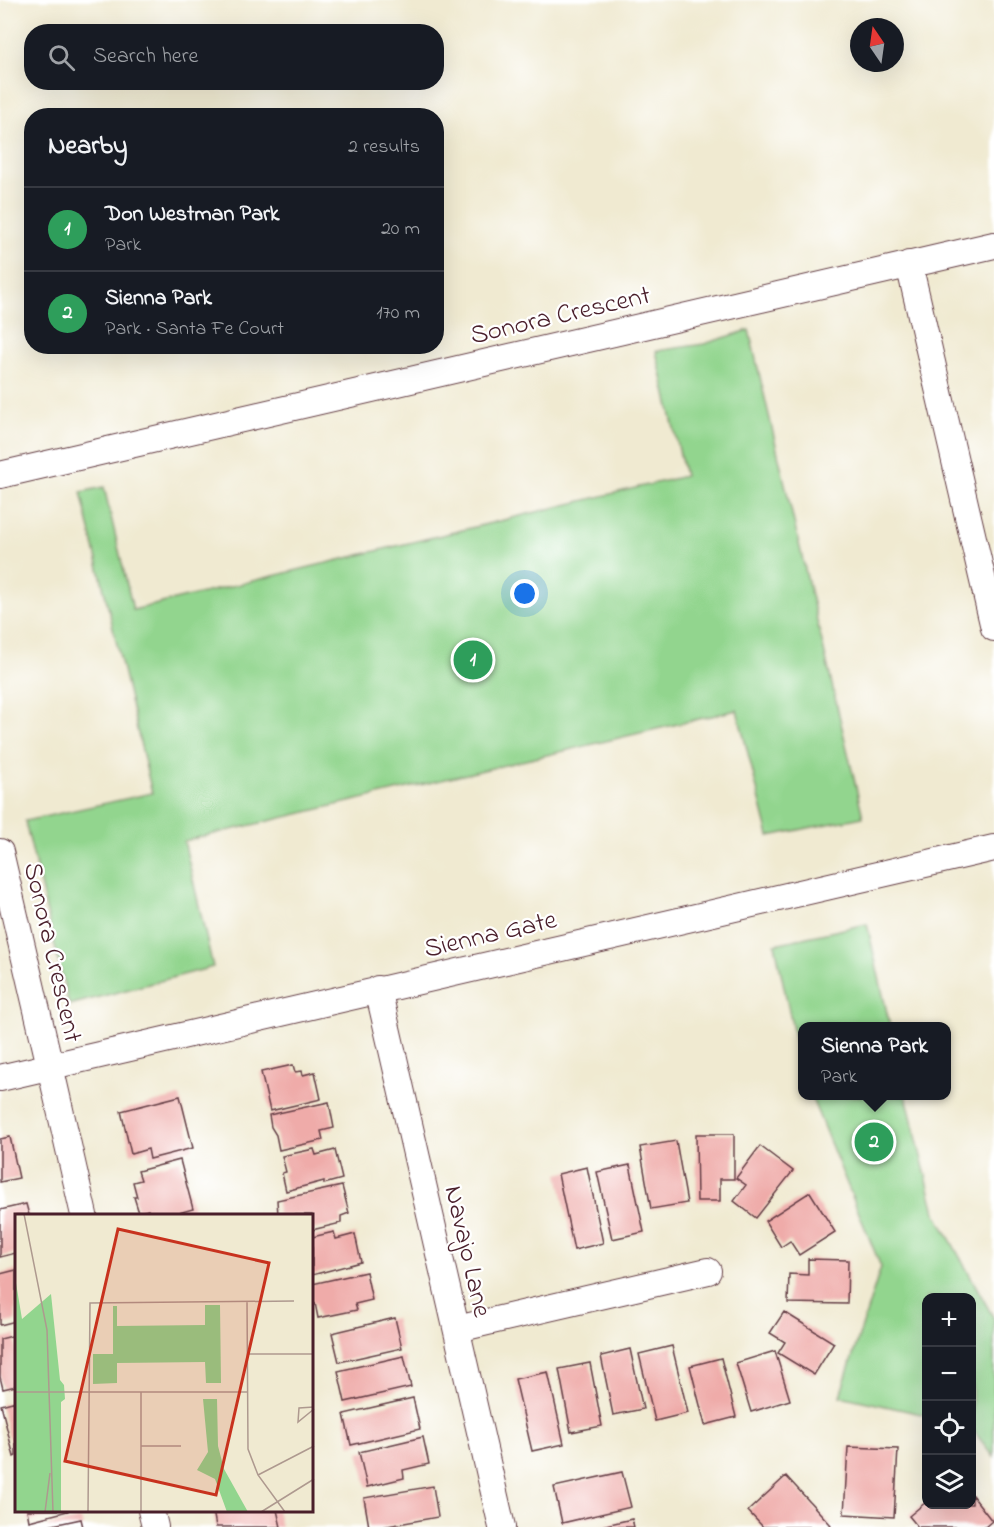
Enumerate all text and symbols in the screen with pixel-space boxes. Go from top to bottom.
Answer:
north arrow [850,18,904,72]
search box [24,24,444,90]
icon: search [45,41,78,74]
text: Search here [93,41,198,73]
text: Nearby [48,128,127,166]
text: 2 results [348,133,420,162]
text: Don Westman Park [105,199,279,231]
text: 1 [64,215,71,244]
text: 20 m [381,215,420,244]
text: Park [105,231,141,260]
street label: Sonora Crescent [467,277,655,356]
text: Sienna Park [105,283,212,315]
text: 2 [63,299,72,328]
text: 170 m [376,299,420,328]
text: Park · Santa Fe Court [105,315,284,344]
your location [510,579,539,608]
pin: 1 [454,638,492,682]
street label: Sonora Crescent [12,859,91,1047]
street label: Sienna Gate [420,901,562,970]
popup [798,1022,951,1100]
text: Sienna Park [821,1031,928,1063]
text: Park [821,1063,857,1092]
pin: 2 [854,1120,894,1164]
street label: Navajo Lane [432,1182,501,1322]
inset map [15,1214,314,1512]
map controls [922,1293,976,1509]
button: + [922,1293,976,1347]
button: − [922,1347,976,1401]
button: locate [922,1401,976,1455]
button: layers [922,1455,976,1509]

